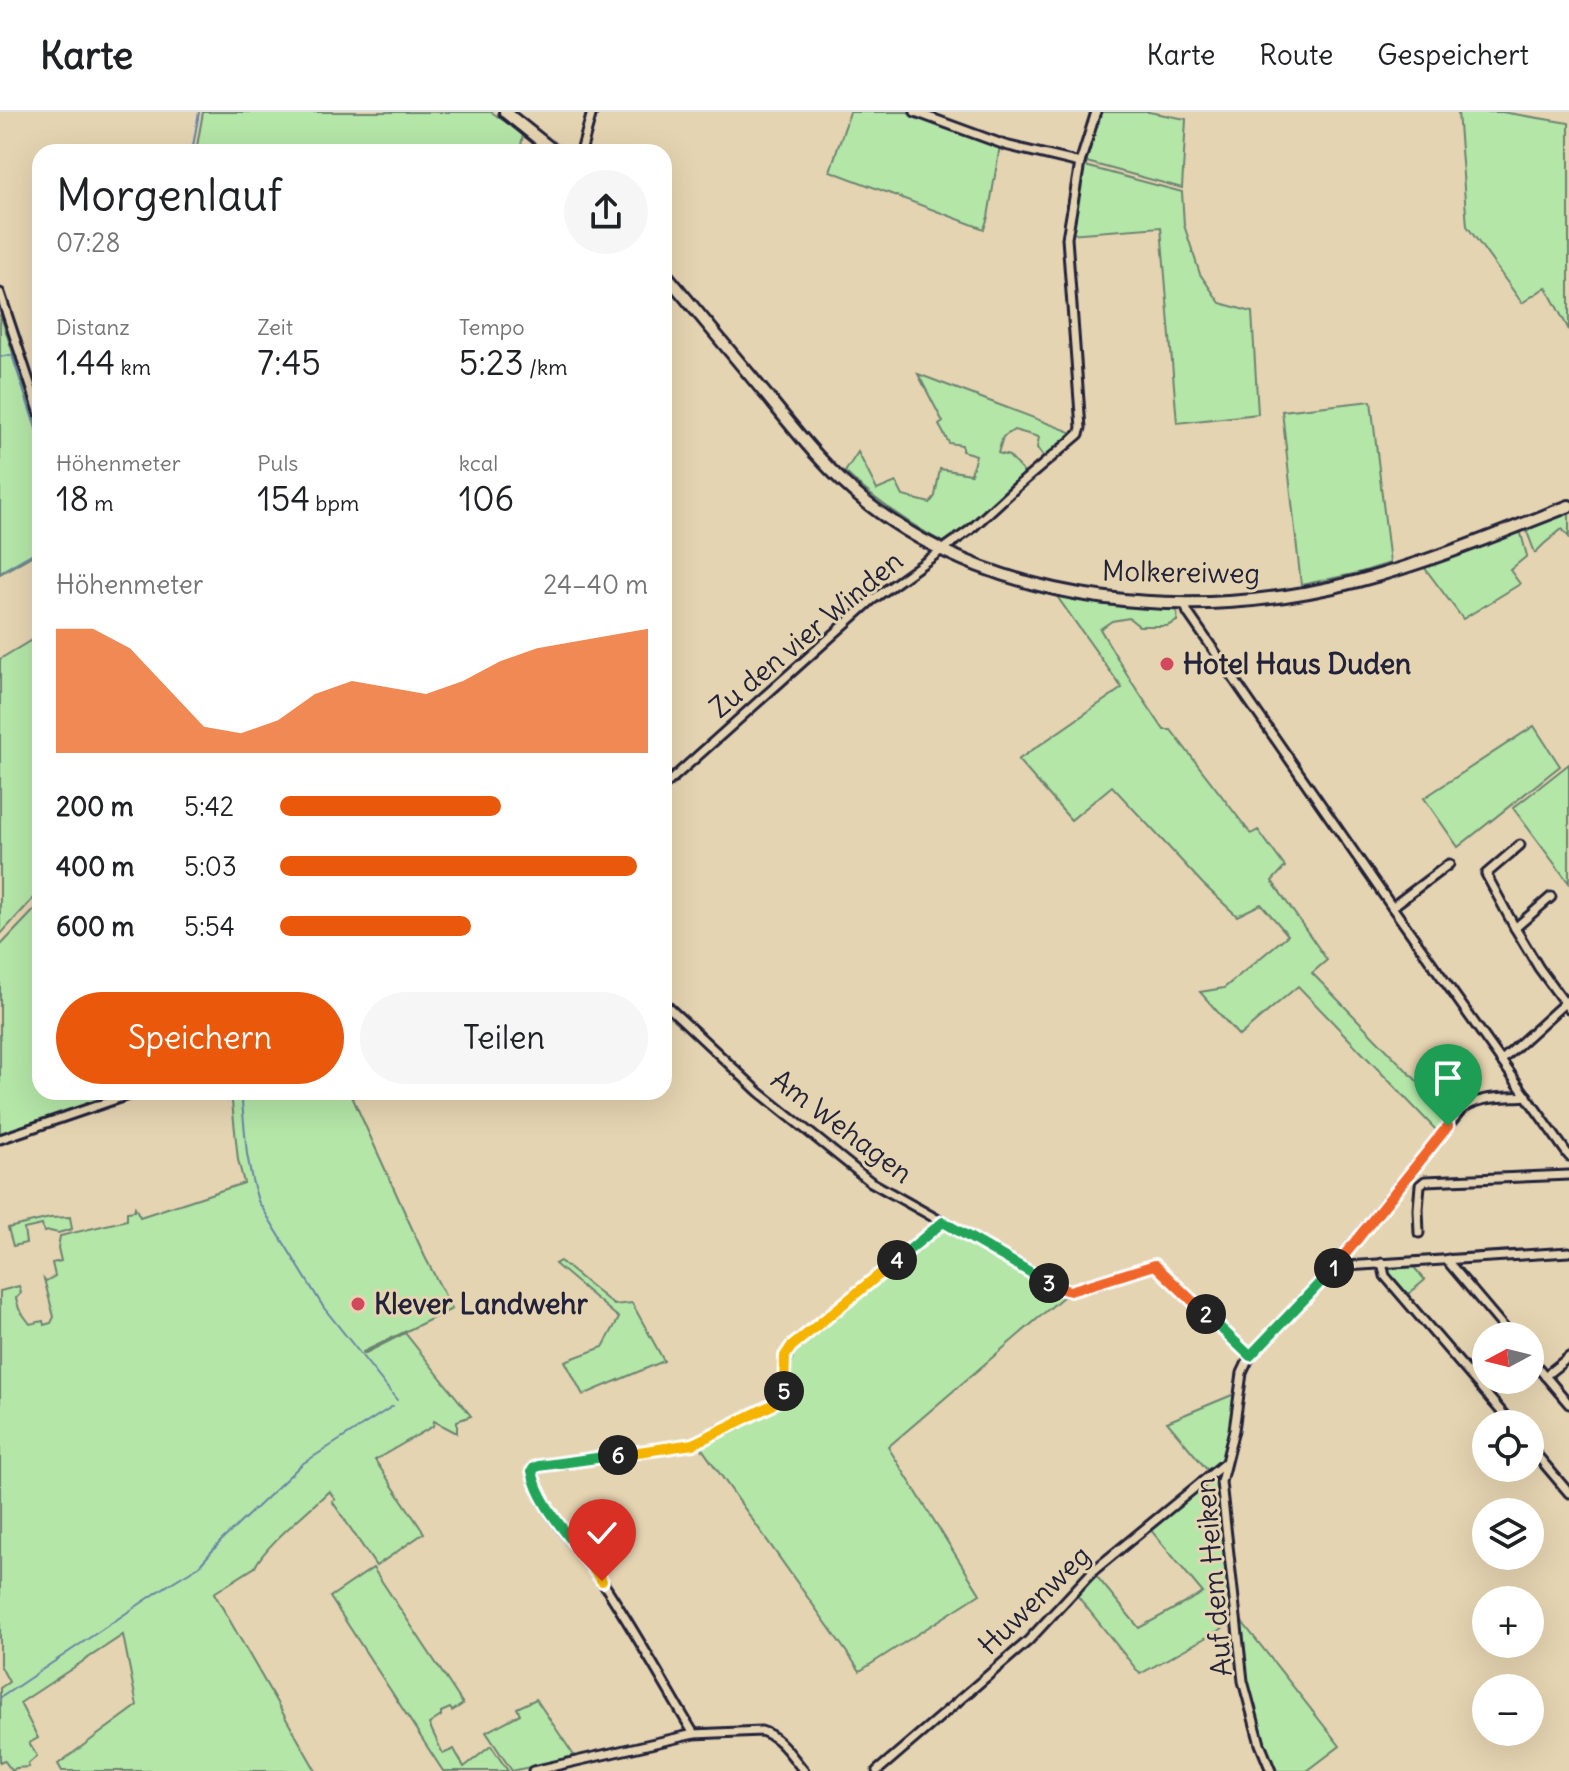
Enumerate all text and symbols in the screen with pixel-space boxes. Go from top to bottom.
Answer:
text: Karte [40,32,133,79]
text: Karte [1147,37,1215,73]
text: Route [1259,37,1333,73]
text: Gespeichert [1377,37,1529,73]
text: Morgenlauf [56,168,282,223]
button: share [564,170,648,254]
text: 07:28 [56,226,121,259]
text: Distanz [56,313,130,341]
text: Zeit [257,313,293,341]
text: Tempo [459,313,525,341]
text: 1.44 [56,341,115,384]
text: 7:45 [257,341,321,384]
text: 5:23 [459,341,524,384]
text: km [115,353,151,381]
text: /km [524,353,568,381]
text: Höhenmeter [56,449,181,477]
text: Puls [257,449,298,477]
text: kcal [459,449,498,477]
text: 18 [56,477,89,520]
text: 154 [257,477,310,520]
text: 106 [459,477,514,520]
text: m [89,489,114,517]
text: bpm [310,489,359,517]
street label: Zu den vier Winden [702,543,910,725]
street label: Molkereiweg [1102,553,1260,591]
text: Höhenmeter [56,568,203,601]
text: 24–40 m [543,568,648,601]
place label: Hotel Haus Duden [1183,646,1411,682]
marker: Hotel Haus Duden [1158,655,1176,673]
text: 200 m [56,790,133,823]
text: 5:42 [184,790,234,823]
text: 400 m [56,850,134,883]
text: 5:03 [184,850,237,883]
text: 600 m [56,910,134,943]
text: 5:54 [184,910,235,943]
button: Speichern [56,992,344,1084]
button: Teilen [360,992,648,1084]
pin [1414,1044,1482,1126]
icon: arrive [1426,1056,1470,1100]
street label: Am Wehagen [764,1061,920,1191]
pin: 4 [877,1240,917,1280]
text: 4 [891,1246,903,1274]
pin: 1 [1314,1248,1354,1288]
text: 1 [1330,1254,1338,1282]
pin: 3 [1029,1263,1069,1303]
text: 3 [1043,1269,1055,1297]
place label: Klever Landwehr [374,1286,588,1322]
pin: 2 [1186,1294,1226,1334]
marker: Klever Landwehr [349,1295,367,1313]
text: 2 [1200,1300,1212,1328]
north arrow [1472,1322,1544,1394]
map controls [1472,1322,1544,1746]
pin: 5 [764,1371,804,1411]
text: 5 [778,1377,790,1405]
button: locate [1472,1410,1544,1482]
pin: 6 [598,1435,638,1475]
text: 6 [612,1441,624,1469]
street label: Auf dem Heiken [1186,1476,1240,1678]
button: layers [1472,1498,1544,1570]
pin [568,1499,636,1581]
icon: check [580,1511,624,1555]
street label: Huwenweg [970,1538,1098,1662]
button: + [1472,1586,1544,1658]
button: − [1472,1674,1544,1746]

